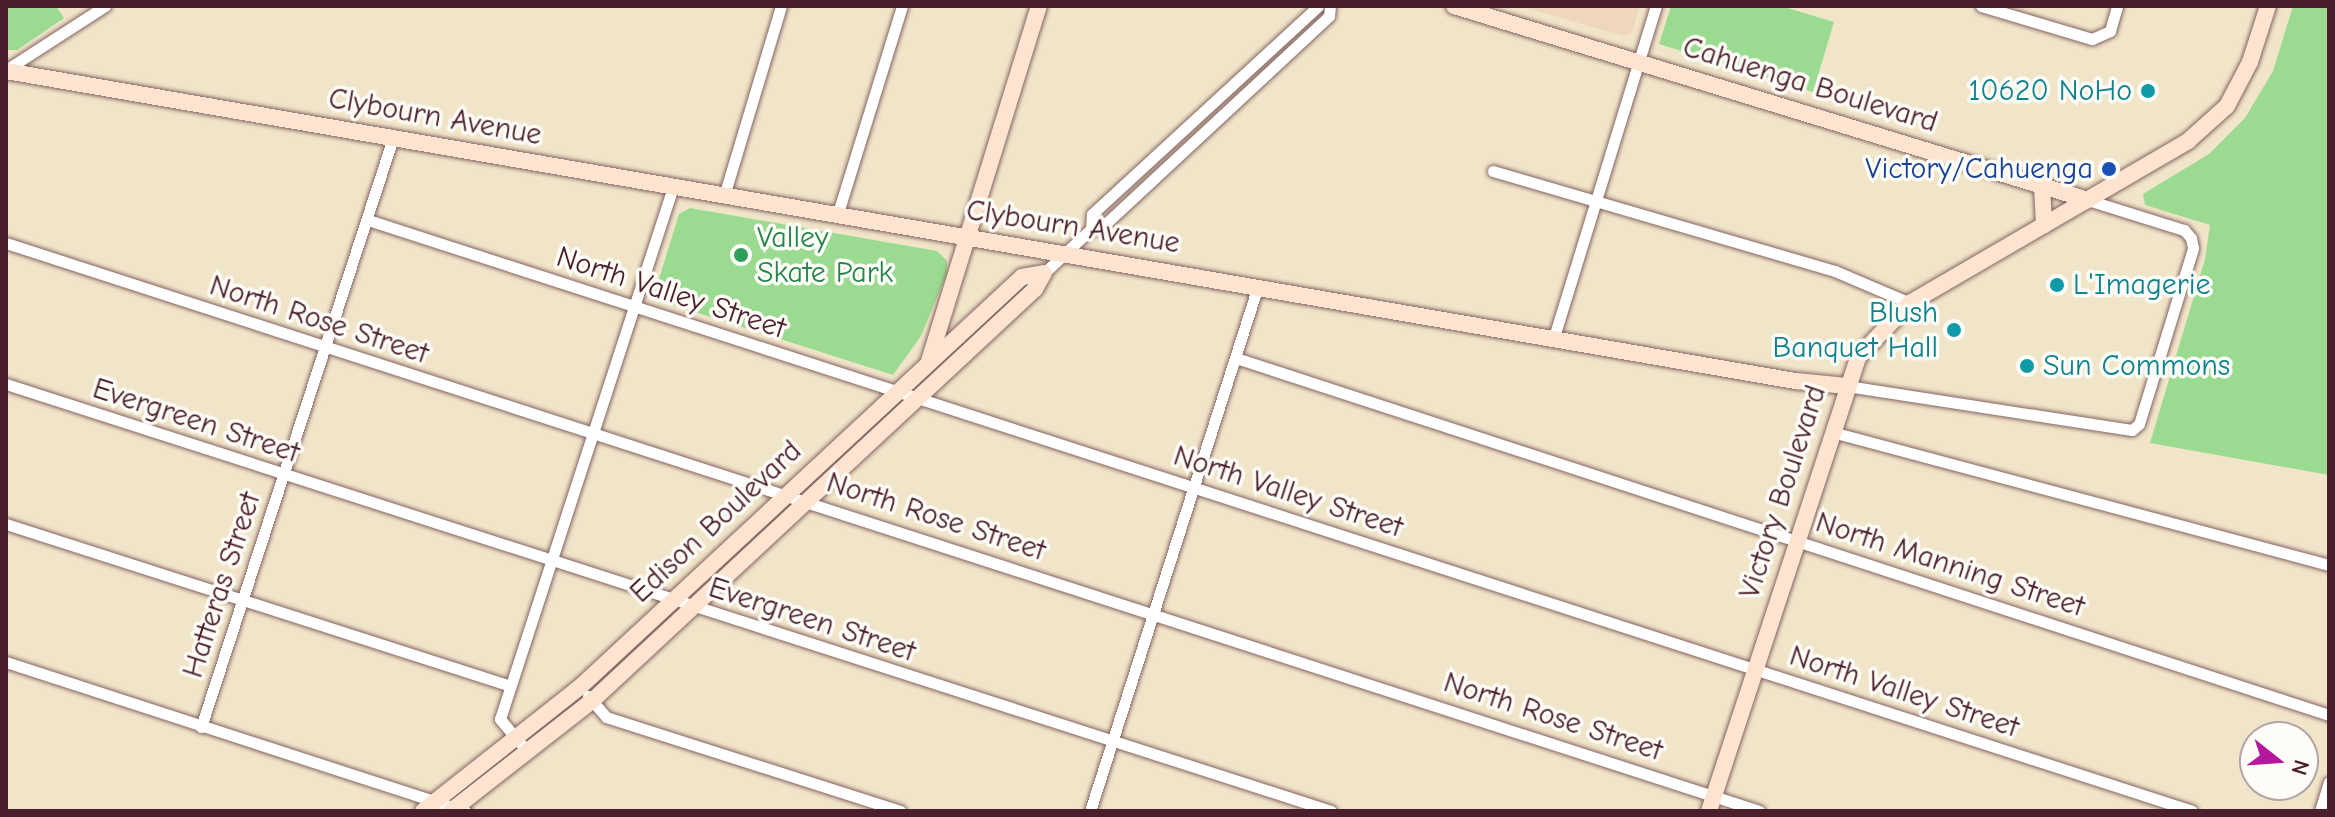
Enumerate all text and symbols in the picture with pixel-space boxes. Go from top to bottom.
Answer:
street label: Cahuenga Boulevard [1678,29,1942,141]
place label: 10620 NoHo [1968,73,2132,109]
street label: Clybourn Avenue [326,81,544,153]
marker: 10620 NoHo [2139,82,2157,100]
place label: Victory/Cahuenga [1865,151,2093,187]
marker: Victory/Cahuenga [2100,160,2118,178]
street label: Clybourn Avenue [964,192,1182,262]
place label: Valley Skate Park [757,220,893,290]
street label: North Valley Street [552,239,790,347]
marker: Valley Skate Park [732,246,750,264]
place label: L'Imagerie [2073,267,2211,303]
street label: North Rose Street [205,268,433,372]
marker: L'Imagerie [2048,276,2066,294]
place label: Blush Banquet Hall [1773,295,1938,366]
marker: Blush Banquet Hall [1945,321,1963,339]
place label: Sun Commons [2043,348,2230,384]
marker: Sun Commons [2018,357,2036,375]
street label: Evergreen Street [88,371,304,471]
street label: Victory Boulevard [1732,381,1834,603]
street label: Edison Boulevard [623,433,809,611]
street label: North Valley Street [1169,438,1407,546]
street label: North Rose Street [822,465,1050,569]
street label: Hatteras Street [175,488,269,682]
street label: North Manning Street [1811,505,2089,625]
street label: Evergreen Street [704,570,920,670]
street label: North Valley Street [1785,638,2023,746]
street label: North Rose Street [1439,665,1667,769]
north arrow [2239,721,2319,801]
text: N [2286,757,2315,778]

